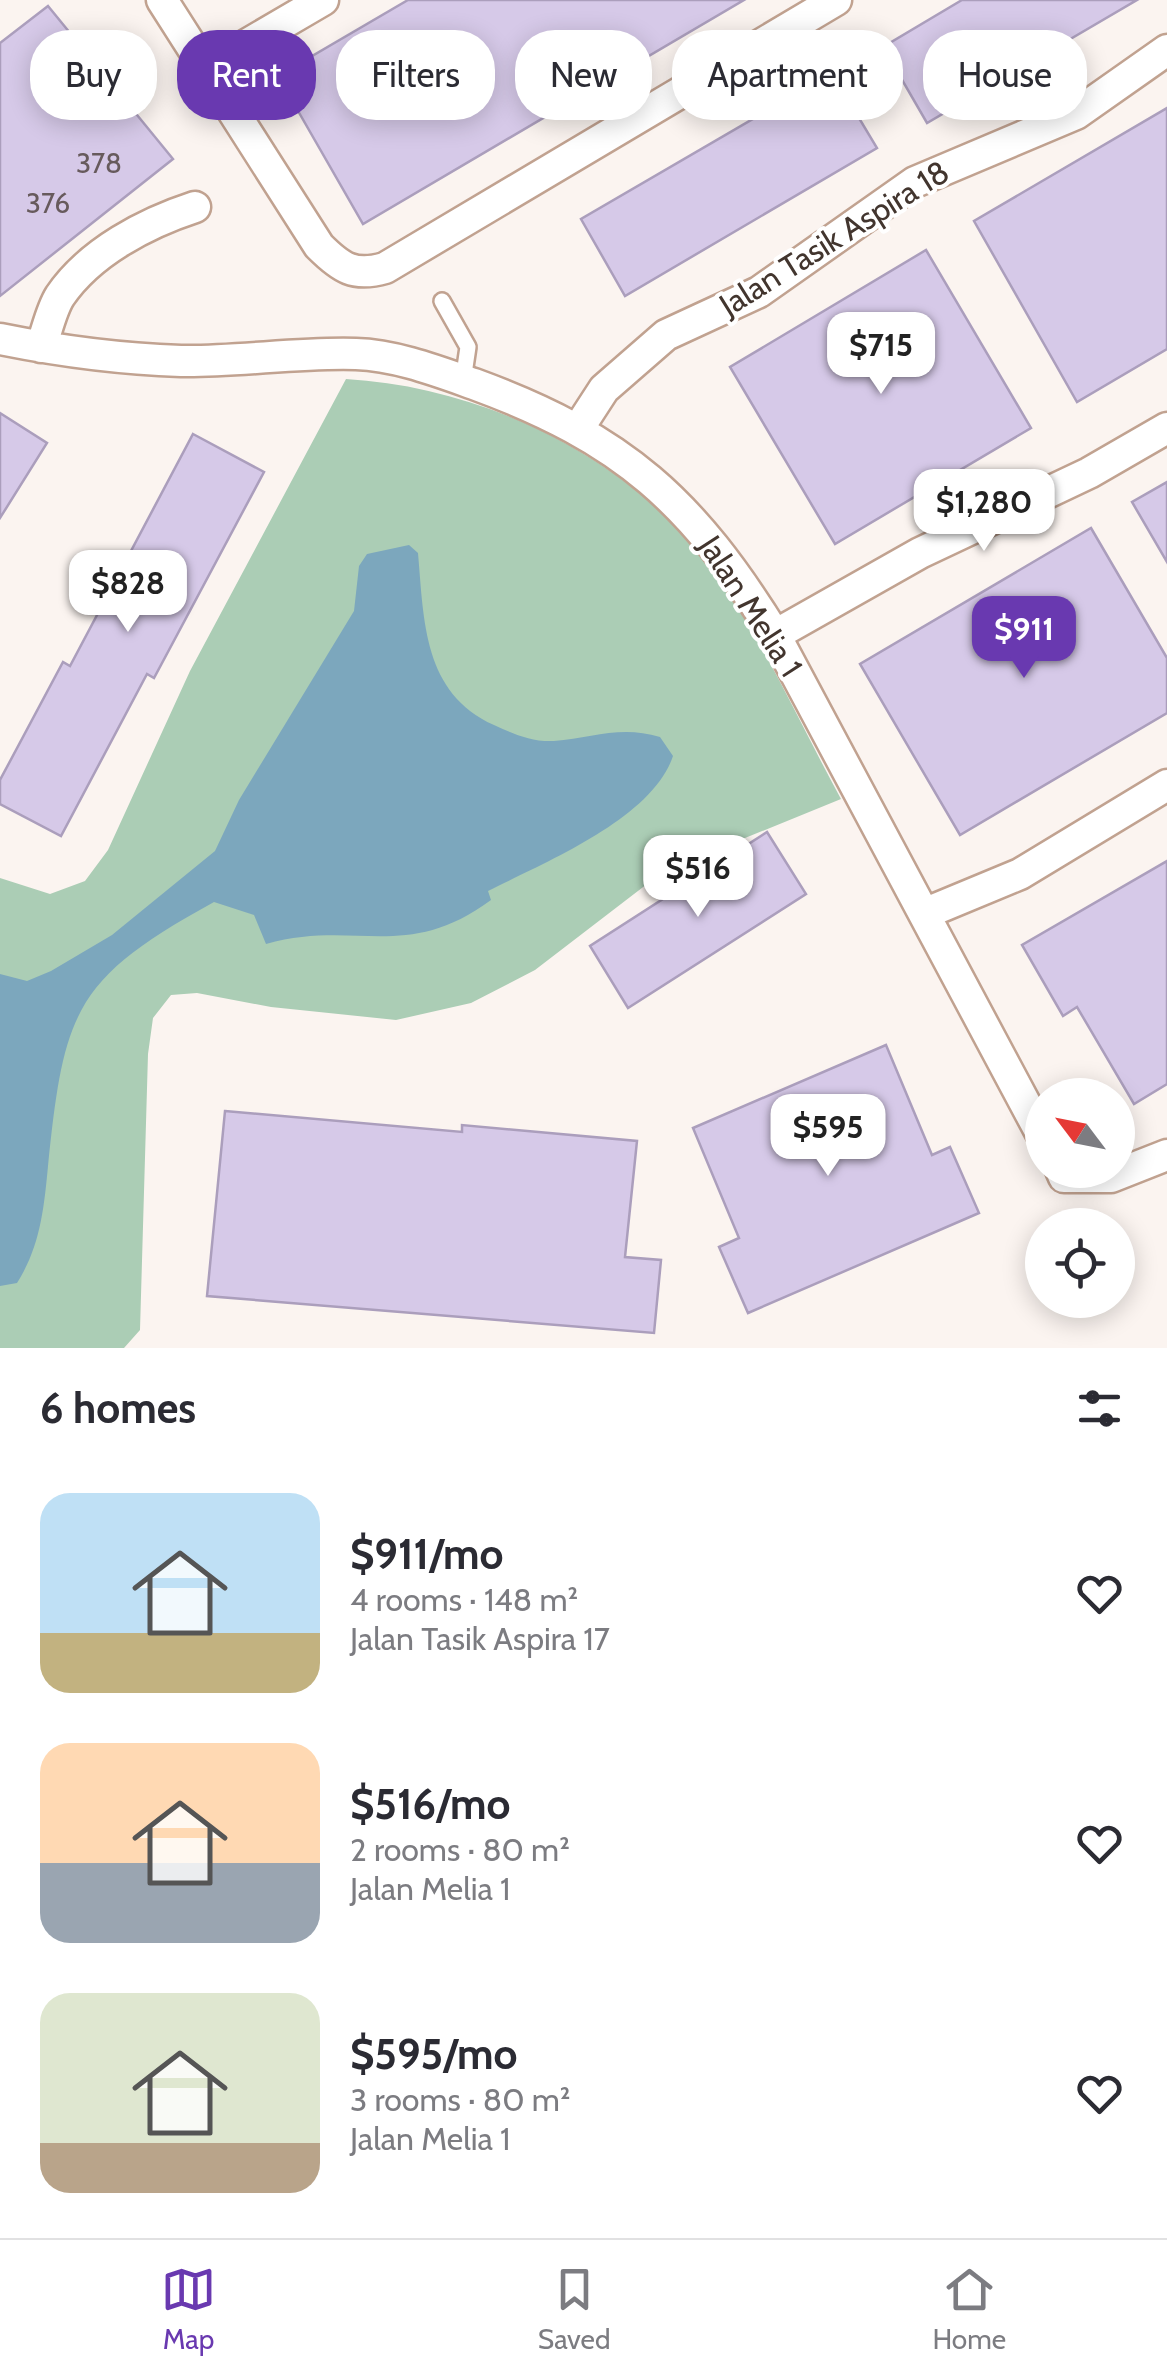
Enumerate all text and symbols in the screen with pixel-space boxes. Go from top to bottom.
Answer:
chip: Buy [30,30,157,120]
chip: Rent [177,30,316,120]
chip: Filters [336,30,495,120]
chip: New [515,30,652,120]
chip: Apartment [672,30,903,120]
chip: House [923,30,1087,120]
house number: 378 [76,146,122,180]
street label: Jalan Tasik Aspira 18 [711,152,956,325]
house number: 376 [26,186,70,220]
pin: $715 [822,312,940,397]
text: $715 [849,325,913,364]
pin: $1,280 [903,469,1065,554]
text: $1,280 [936,482,1032,521]
street label: Jalan Melia 1 [690,527,811,684]
pin: $828 [69,550,187,635]
text: $828 [91,563,165,602]
pin: $911 [965,596,1083,681]
text: $911 [994,609,1054,648]
pin: $516 [639,835,757,920]
text: $516 [665,848,731,887]
north arrow [1025,1078,1135,1188]
map controls [1025,1078,1135,1318]
pin: $595 [769,1094,887,1179]
text: $595 [793,1107,863,1146]
button: locate [1025,1208,1135,1318]
icon: filters [1072,1381,1127,1436]
text: 6 homes [40,1382,196,1434]
text: $911/mo [350,1528,503,1580]
icon: home [120,1533,240,1653]
icon: heart [1072,1566,1127,1621]
text: 4 rooms · 148 m² [350,1580,578,1619]
text: Jalan Tasik Aspira 17 [350,1619,610,1658]
text: $516/mo [350,1778,510,1830]
icon: home [120,1783,240,1903]
icon: heart [1072,1816,1127,1871]
text: 2 rooms · 80 m² [350,1830,570,1869]
text: Jalan Melia 1 [350,1869,511,1908]
text: $595/mo [350,2028,518,2080]
icon: home [120,2033,240,2153]
icon: heart [1072,2066,1127,2121]
text: 3 rooms · 80 m² [350,2080,570,2119]
text: Jalan Melia 1 [350,2119,511,2158]
tab: Map [161,2262,216,2356]
tab: Saved [538,2262,611,2356]
tab: Home [932,2262,1006,2356]

